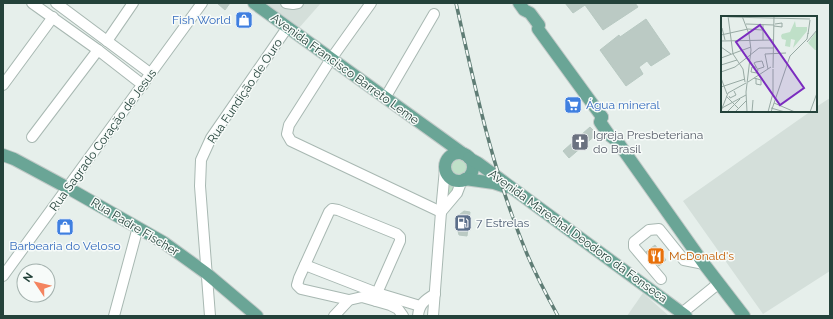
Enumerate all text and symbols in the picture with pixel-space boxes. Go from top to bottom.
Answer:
shop icon: Fish World [234,10,254,30]
street label: Avenida Francisco Barreto Leme [268,11,422,127]
place label: Fish World [172,13,231,27]
inset map [721,16,817,112]
street label: Rua Fundição de Ouro [205,36,285,146]
street label: Rua Sagrado Coração de Jesus [47,66,159,214]
supermarket icon: Água mineral [563,95,583,115]
place label: Água mineral [586,98,660,112]
place label: Igreja Presbeteriana do Brasil [593,128,703,156]
church icon: Igreja Presbeteriana do Brasil [570,132,590,152]
street label: Avenida Marechal Deodoro da Fonseca [486,167,670,305]
street label: Rua Padre Fischer [88,195,182,259]
fuel station icon: 7 Estrelas [453,213,473,233]
place label: 7 Estrelas [476,216,529,230]
shop icon: Barbearia do Veloso [55,217,75,237]
place label: Barbearia do Veloso [9,239,121,253]
restaurant icon: McDonald's [646,246,666,266]
place label: McDonald's [669,249,734,263]
north arrow [16,263,56,303]
text: N [20,270,36,285]

